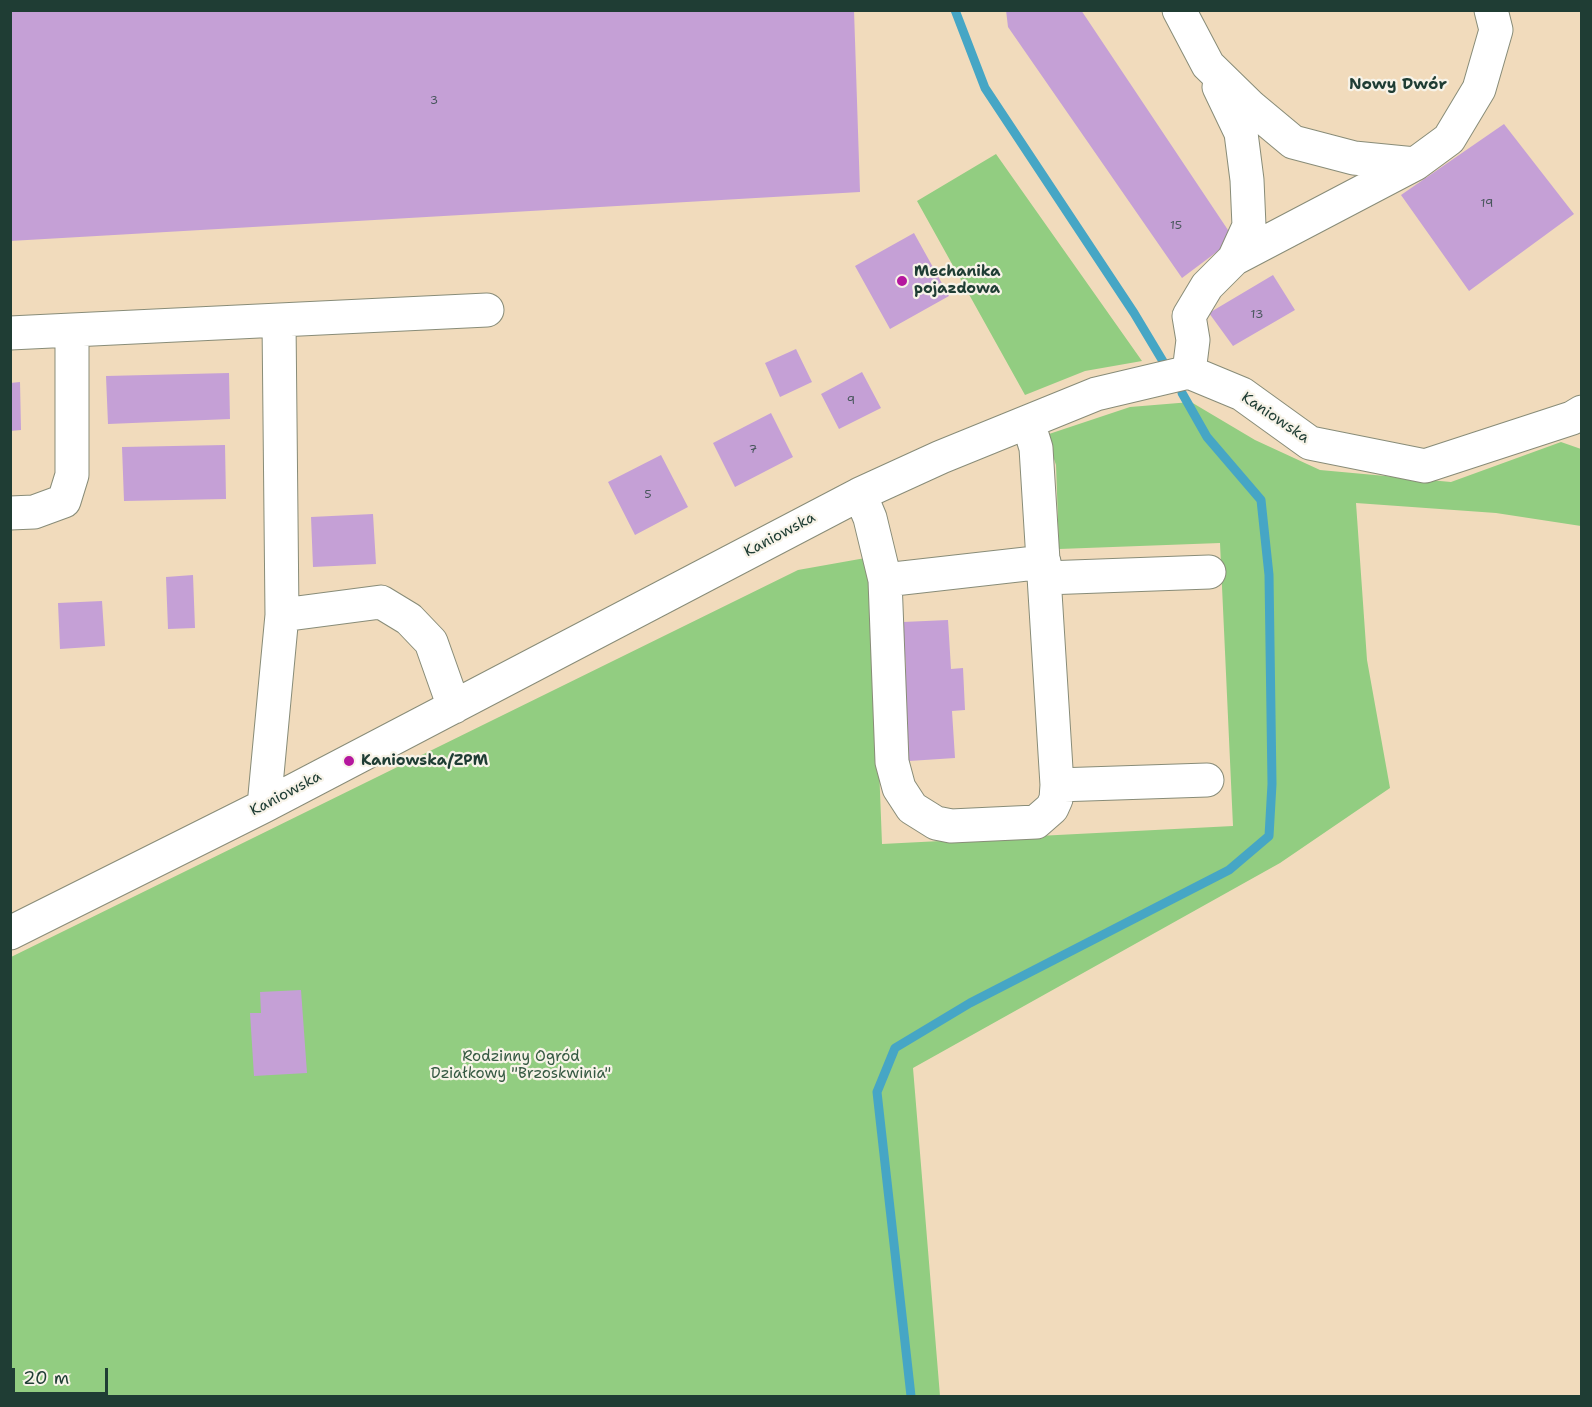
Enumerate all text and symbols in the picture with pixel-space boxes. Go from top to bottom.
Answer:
district label: Nowy Dwór [1349,75,1447,95]
house number: 3 [430,94,438,108]
house number: 19 [1481,197,1493,211]
house number: 15 [1170,219,1182,233]
place label: Mechanika pojazdowa [914,263,1001,298]
marker: Mechanika pojazdowa [895,274,909,288]
house number: 13 [1251,308,1263,322]
street label: Kaniowska [1238,389,1312,447]
house number: 9 [847,394,855,408]
house number: 7 [749,443,757,457]
house number: 5 [644,488,652,502]
street label: Kaniowska [741,509,819,561]
place label: Kaniowska/ZPM [361,752,488,770]
marker: Kaniowska/ZPM [342,754,356,768]
street label: Kaniowska [247,768,325,820]
park label: Rodzinny Ogród Działkowy "Brzoskwinia" [431,1048,611,1083]
scale bar [15,1356,111,1394]
text: 20 m [23,1366,69,1390]

